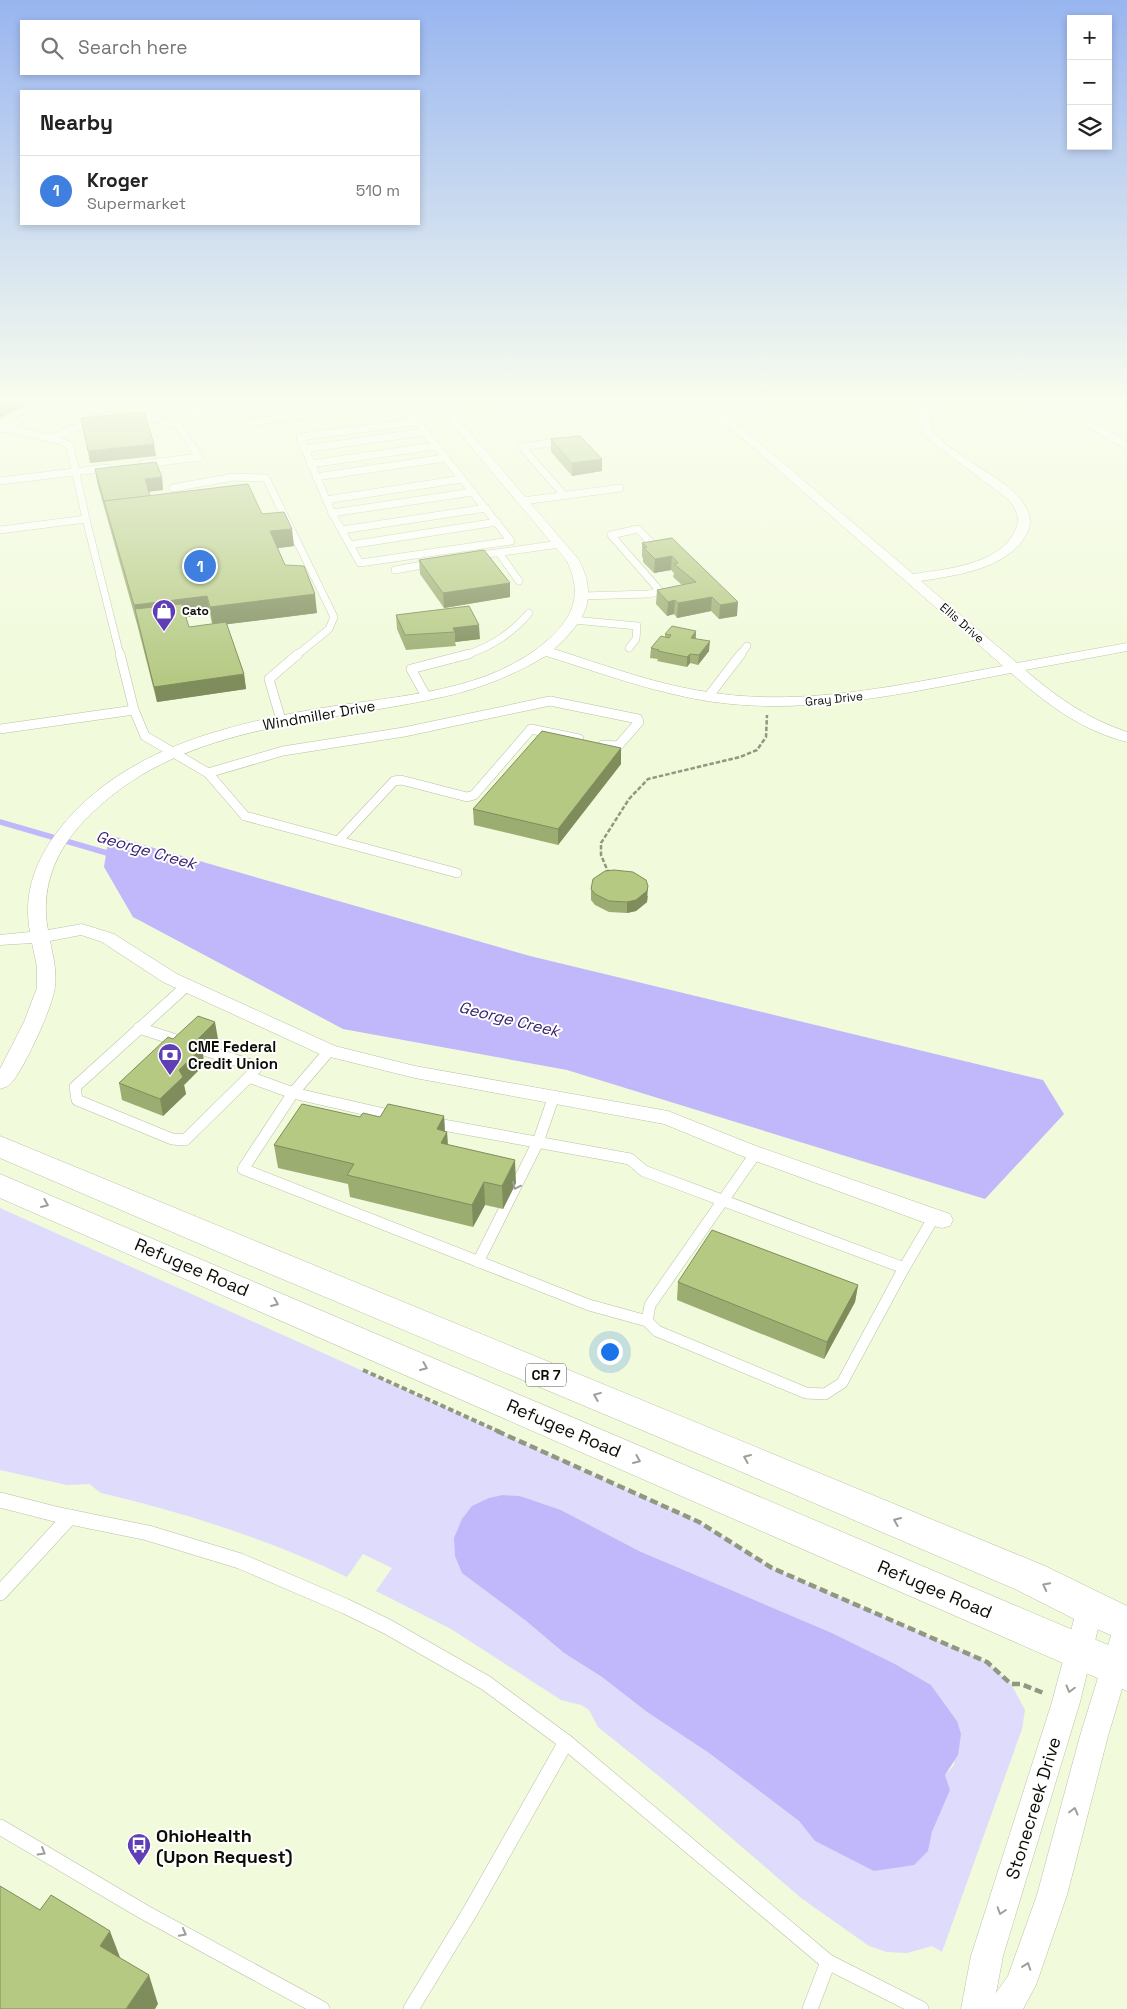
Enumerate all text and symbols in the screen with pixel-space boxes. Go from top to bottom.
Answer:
map controls [1067,15,1112,150]
button: + [1067,15,1112,60]
search box [20,20,420,75]
icon: search [38,34,66,62]
text: Search here [78,35,188,60]
button: − [1067,60,1112,105]
button: layers [1067,105,1112,150]
text: Nearby [40,109,113,136]
text: Kroger [87,168,148,193]
text: 1 [52,180,60,201]
text: 510 m [356,180,400,201]
text: Supermarket [87,193,186,214]
pin: 1 [184,547,216,585]
shop icon: Cato [151,598,177,632]
street label: Ellis Drive [936,599,988,647]
place label: Cato [182,603,209,619]
street label: Gray Drive [804,688,864,710]
street label: Windmiller Drive [261,696,377,734]
water label: George Creek [94,826,201,875]
water label: George Creek [456,996,564,1042]
place label: CME Federal Credit Union [188,1037,278,1073]
bank icon: CME Federal Credit Union [157,1042,183,1076]
one-way arrow [512,1181,522,1190]
one-way arrow [40,1197,49,1208]
street label: Refugee Road [131,1233,253,1301]
one-way arrow [270,1296,279,1307]
your location [597,1339,623,1365]
one-way arrow [419,1361,428,1372]
road number: CR 7 [526,1364,566,1386]
one-way arrow [593,1391,602,1402]
street label: Refugee Road [503,1394,625,1462]
one-way arrow [632,1453,641,1464]
one-way arrow [743,1453,752,1464]
one-way arrow [893,1517,902,1528]
street label: Refugee Road [874,1555,996,1623]
one-way arrow [1042,1582,1051,1592]
one-way arrow [1065,1684,1075,1693]
street label: Stonecreek Drive [1000,1734,1066,1882]
one-way arrow [1068,1807,1079,1816]
place label: OhioHealth (Upon Request) [156,1824,293,1868]
bus stop icon: OhioHealth (Upon Request) [126,1832,152,1866]
one-way arrow [37,1845,46,1855]
one-way arrow [997,1907,1007,1915]
one-way arrow [178,1926,187,1936]
one-way arrow [1021,1963,1031,1971]

